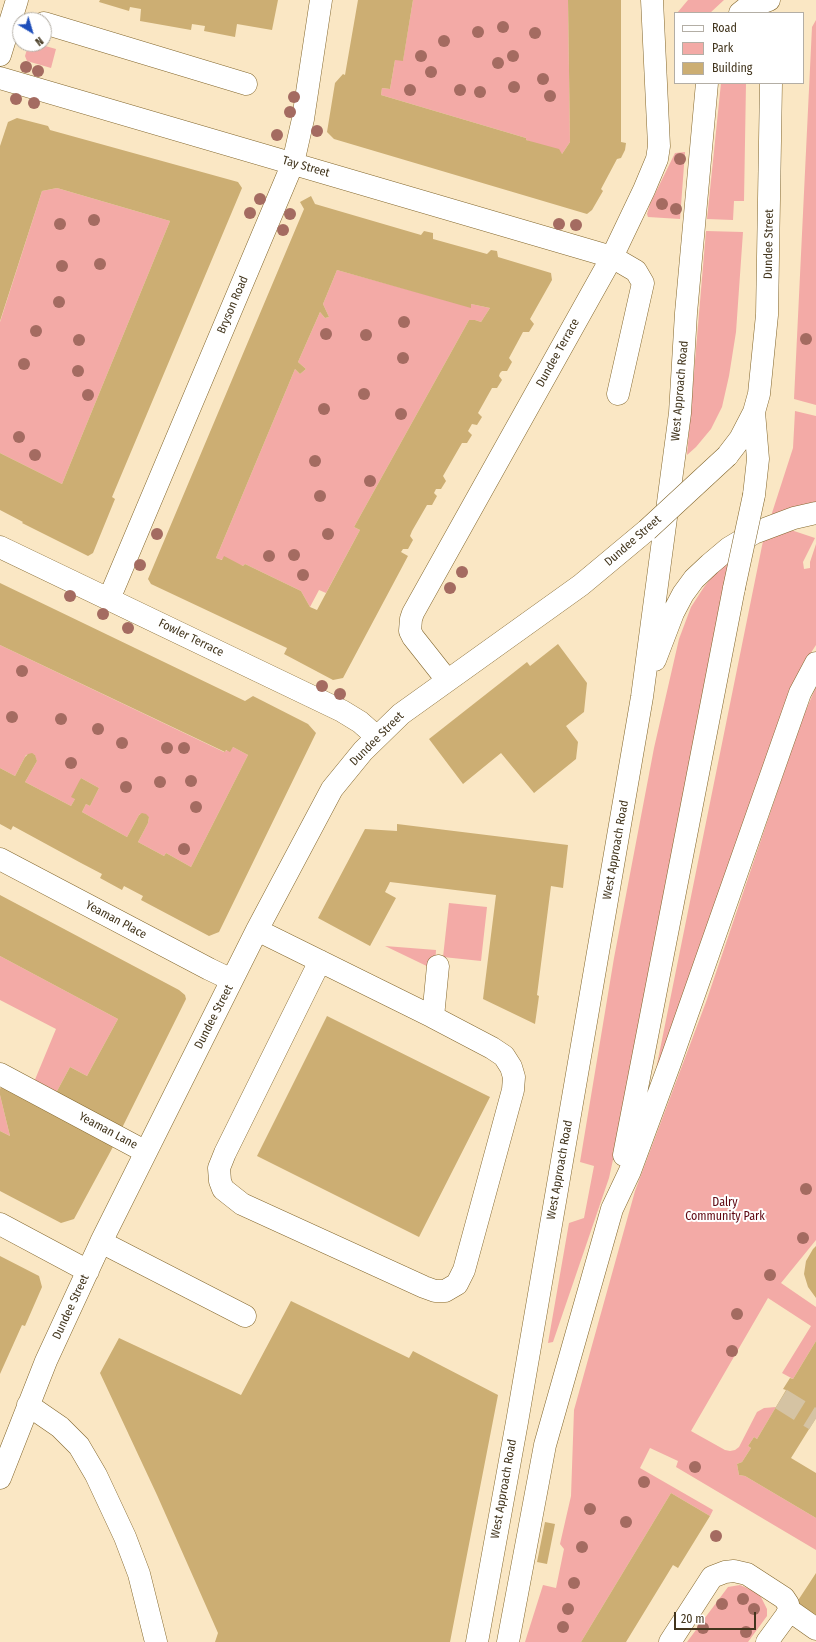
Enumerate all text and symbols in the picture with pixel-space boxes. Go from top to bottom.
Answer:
north arrow [12,12,52,52]
legend [674,12,804,84]
text: Road [712,21,737,35]
text: N [32,34,46,48]
text: Park [712,41,733,55]
text: Building [712,61,752,75]
street label: Tay Street [281,153,331,181]
street label: Dundee Street [761,209,777,279]
street label: Bryson Road [214,274,252,336]
street label: Dundee Terrace [533,316,583,390]
street label: West Approach Road [668,340,692,442]
street label: Dundee Street [602,513,664,569]
street label: Fowler Terrace [156,616,226,660]
street label: Dundee Street [347,709,407,769]
street label: West Approach Road [600,799,632,901]
street label: Yeaman Place [83,898,149,942]
street label: Dundee Street [192,982,236,1052]
street label: Yeaman Lane [76,1109,140,1153]
street label: West Approach Road [544,1119,576,1221]
park label: Dalry Community Park [685,1196,765,1224]
street label: Dundee Street [50,1272,92,1342]
street label: West Approach Road [488,1438,520,1540]
scale bar [676,1604,758,1630]
text: 20 m [681,1612,705,1626]

